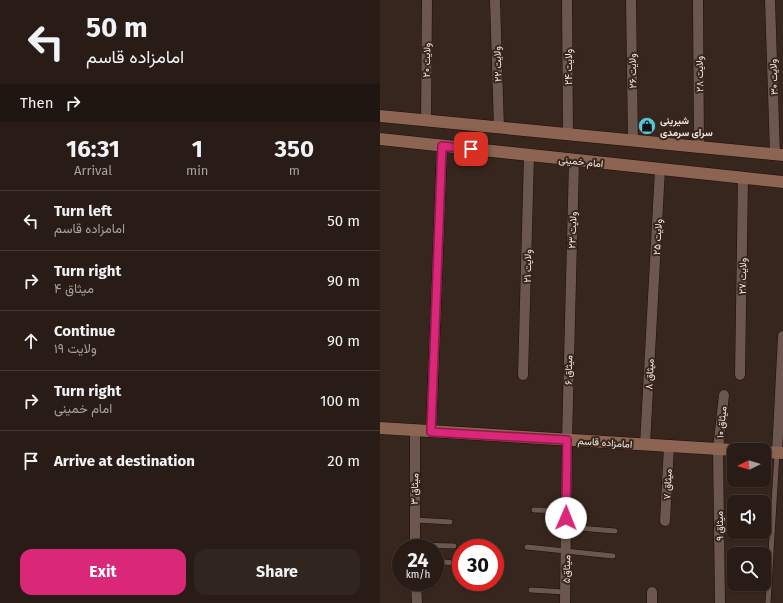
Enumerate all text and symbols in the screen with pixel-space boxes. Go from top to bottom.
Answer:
text: 50 m [86,11,148,44]
icon: left [20,16,72,68]
street label: ولایت ۲۰ [421,43,433,77]
text: امامزاده قاسم [86,46,184,68]
street label: ولایت ۲۲ [491,46,505,82]
street label: ولایت ۲۴ [563,49,575,85]
street label: ولایت ۲۶ [627,53,639,89]
street label: ولایت ۲۸ [694,56,706,92]
street label: ولایت ۳۰ [767,59,781,95]
icon: right [62,92,84,114]
text: Then [20,94,54,112]
place label: شیرینی سرای سرمدی [660,115,713,139]
shop icon: شیرینی سرای سرمدی [637,116,657,136]
pin [454,132,488,166]
text: 16:31 [66,135,120,163]
text: 1 [192,135,203,163]
text: 350 [275,135,314,163]
icon: arrive [460,138,482,160]
street label: امام خمینی [558,154,604,170]
text: Arrival [74,163,112,178]
text: min [186,163,208,178]
text: m [289,163,300,178]
text: Turn left [54,202,112,220]
icon: left [20,210,42,232]
street label: ولایت ۲۳ [566,211,580,249]
text: 50 m [327,212,360,230]
street label: ولایت ۲۵ [651,219,665,256]
text: امامزاده قاسم [54,221,125,236]
street label: ولایت ۲۱ [522,249,534,283]
street label: ولایت ۲۷ [737,258,749,294]
text: Turn right [54,262,121,280]
icon: right [20,270,42,292]
text: 90 m [327,272,360,290]
text: میثاق ۴ [54,281,94,296]
text: Continue [54,322,115,340]
icon: ahead [20,330,42,352]
text: 90 m [327,332,360,350]
text: ولایت ۱۹ [54,341,97,356]
street label: میثاق ۶ [563,355,575,385]
street label: میثاق ۸ [643,358,657,390]
text: Turn right [54,382,121,400]
icon: right [20,390,42,412]
text: 100 m [320,392,360,410]
text: امام خمینی [54,401,112,416]
street label: میثاق ۱۰ [714,406,730,439]
street label: امامزاده قاسم [577,435,633,451]
north arrow [727,443,771,487]
map controls [727,443,771,591]
icon: arrive [20,450,42,472]
text: Arrive at destination [54,452,195,470]
text: 20 m [327,452,360,470]
street label: میثاق ۷ [661,468,675,500]
street label: میثاق ۳ [409,473,421,505]
button: sound [727,495,771,539]
position arrow [545,497,587,539]
street label: میثاق ۹ [714,511,726,541]
speed limit sign: 30 [452,539,504,591]
button: search [727,547,771,591]
text: 24 [407,548,429,572]
button: Exit [20,549,186,595]
button: Share [194,549,360,595]
street label: میثاق۵ [561,555,573,583]
text: km/h [406,569,430,581]

